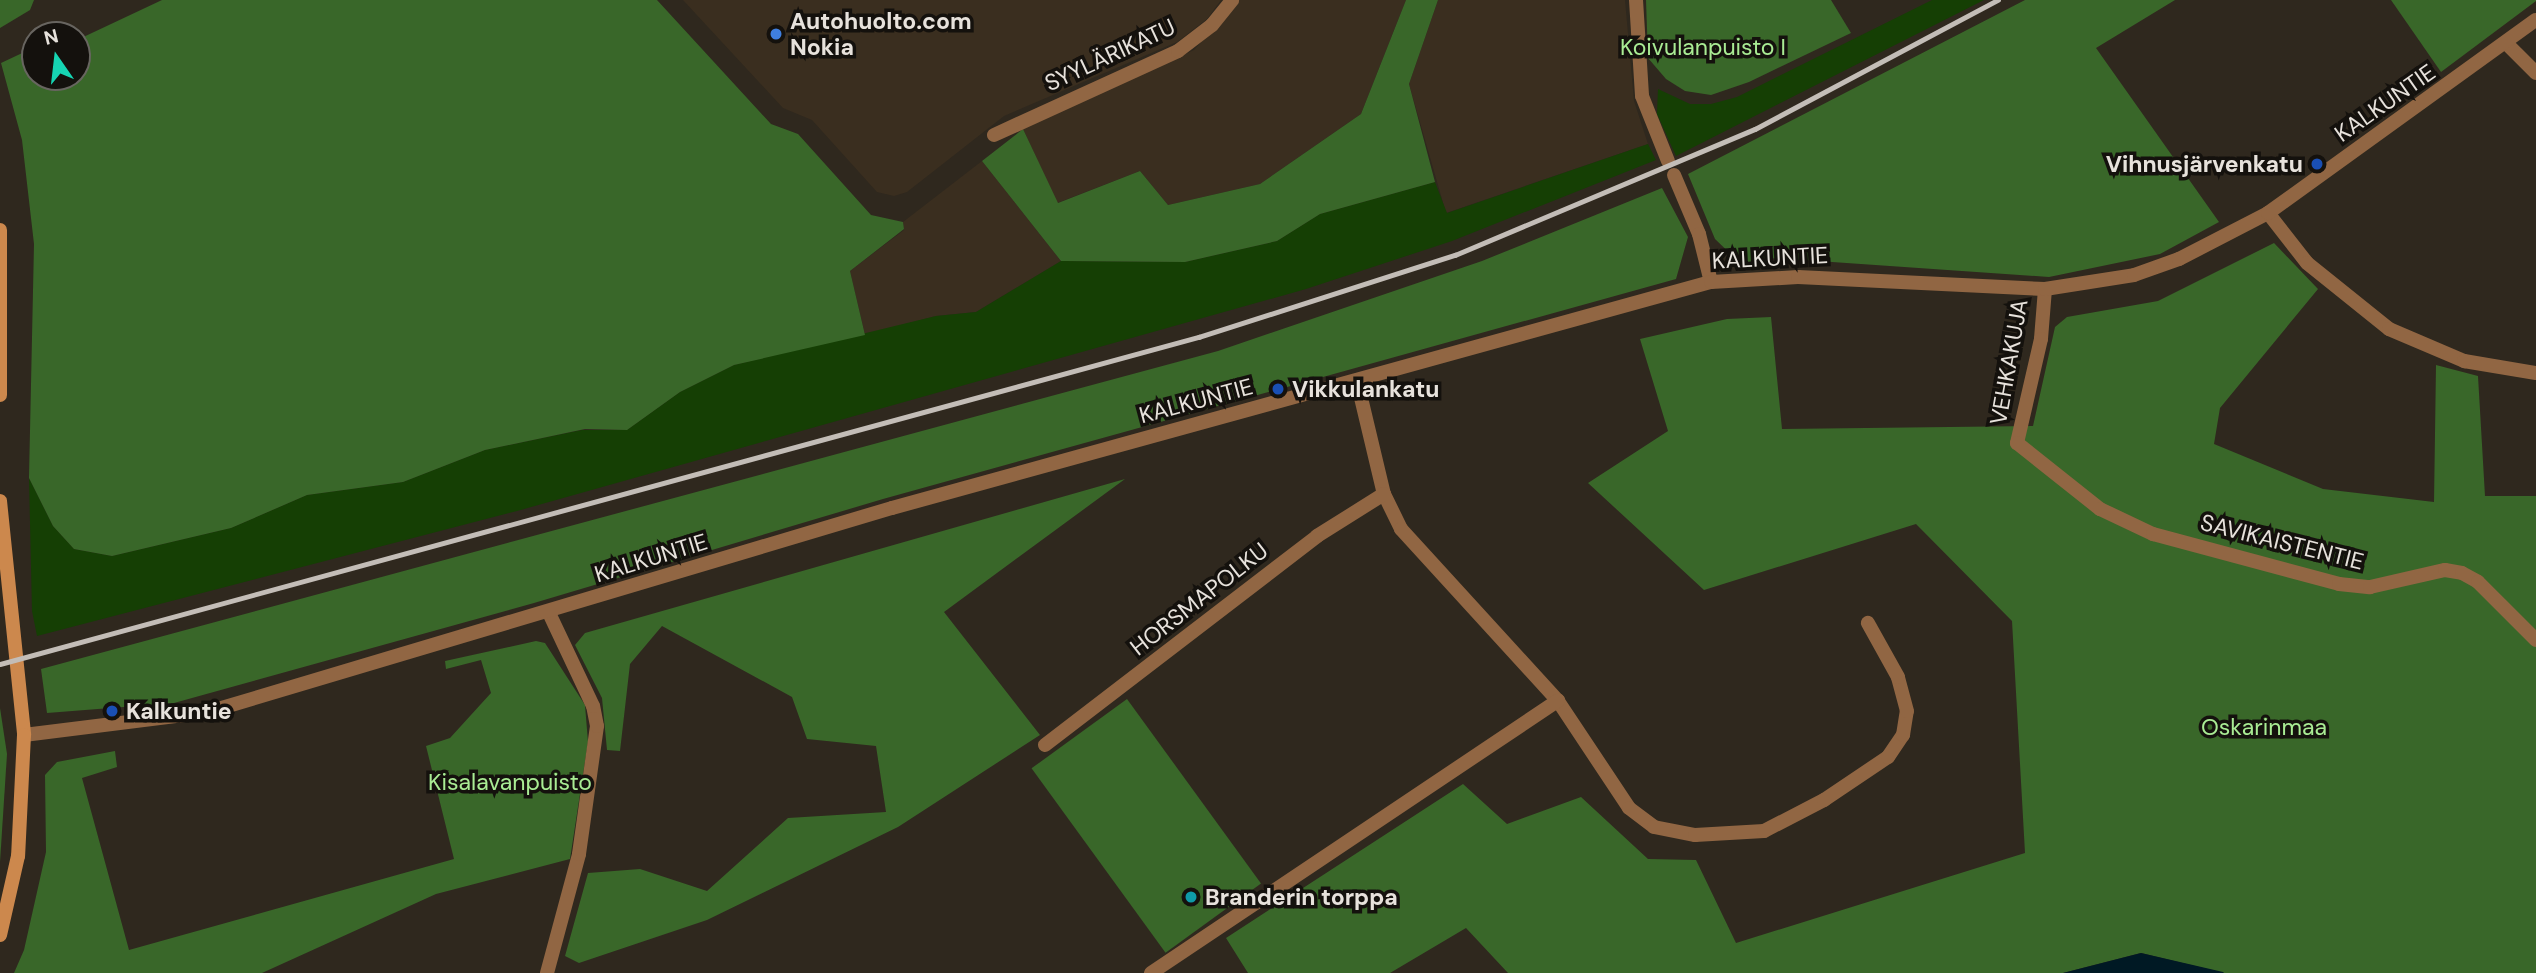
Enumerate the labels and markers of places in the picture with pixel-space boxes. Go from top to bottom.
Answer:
place label: Autohuolto.com Nokia [790,7,972,61]
marker: Autohuolto.com Nokia [768,26,784,42]
place label: Vihnusjärvenkatu [2106,150,2303,178]
marker: Vihnusjärvenkatu [2309,156,2325,172]
place label: Vikkulankatu [1292,375,1439,403]
marker: Vikkulankatu [1270,381,1286,397]
place label: Kalkuntie [126,697,232,725]
marker: Kalkuntie [104,703,120,719]
place label: Branderin torppa [1205,883,1398,911]
marker: Branderin torppa [1183,889,1199,905]

